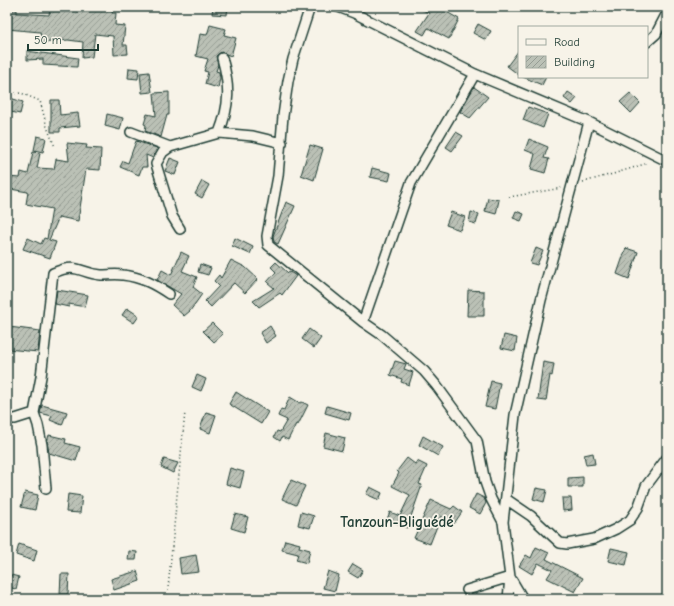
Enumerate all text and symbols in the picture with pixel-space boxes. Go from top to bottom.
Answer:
scale bar [28,26,98,52]
legend [518,26,648,78]
text: 50 m [34,33,62,47]
text: Road [554,35,580,49]
text: Building [554,55,595,69]
district label: Tanzoun-Bliguédé [340,513,454,531]

